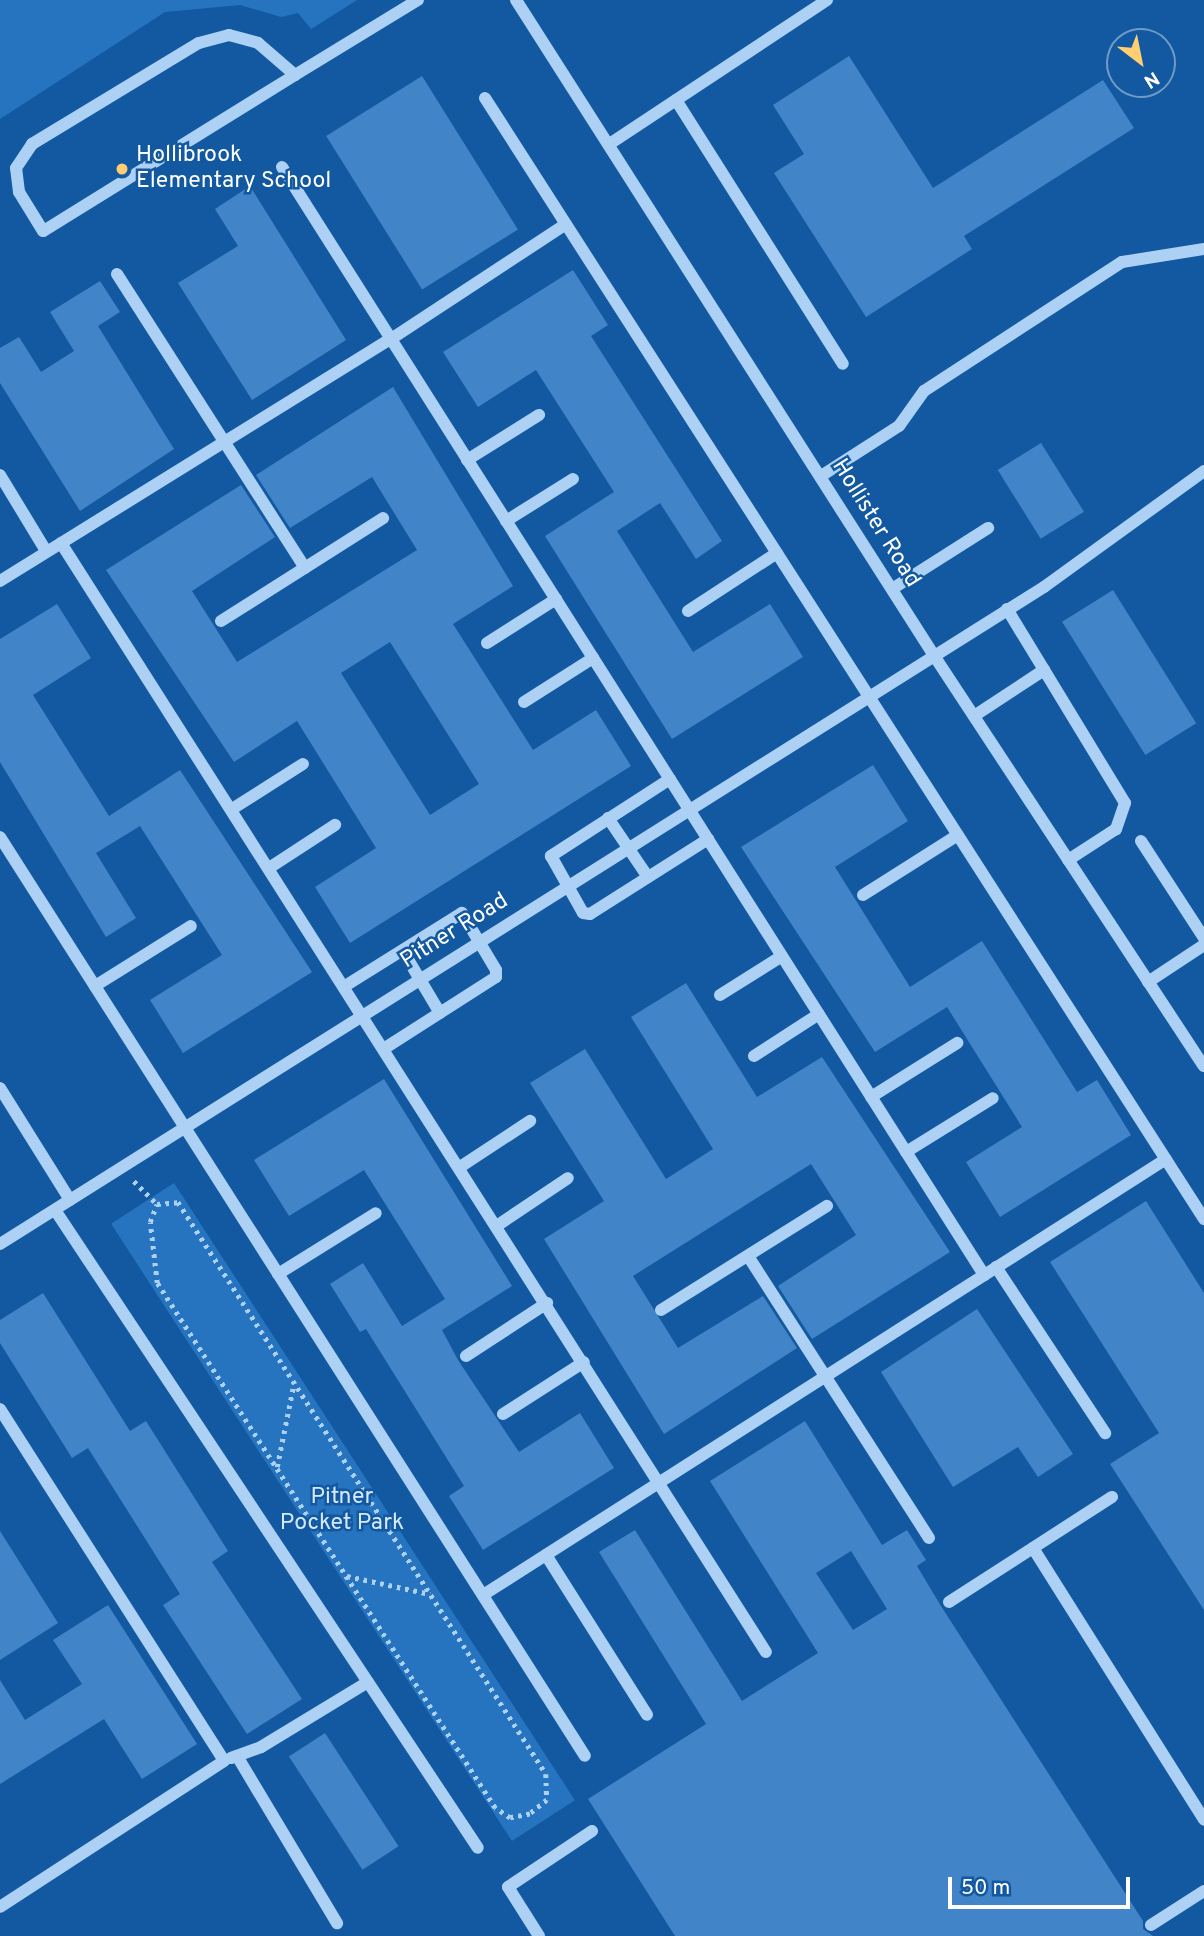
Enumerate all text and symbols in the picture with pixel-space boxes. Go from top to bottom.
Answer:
north arrow [1106,28,1176,98]
text: N [1139,65,1163,93]
place label: Hollibrook Elementary School [136,142,331,196]
marker: Hollibrook Elementary School [114,161,130,177]
street label: Hollister Road [825,455,925,593]
street label: Pitner Road [396,888,514,976]
park label: Pitner Pocket Park [280,1484,404,1538]
scale bar [952,1862,1134,1906]
text: 50 m [961,1875,1010,1902]

